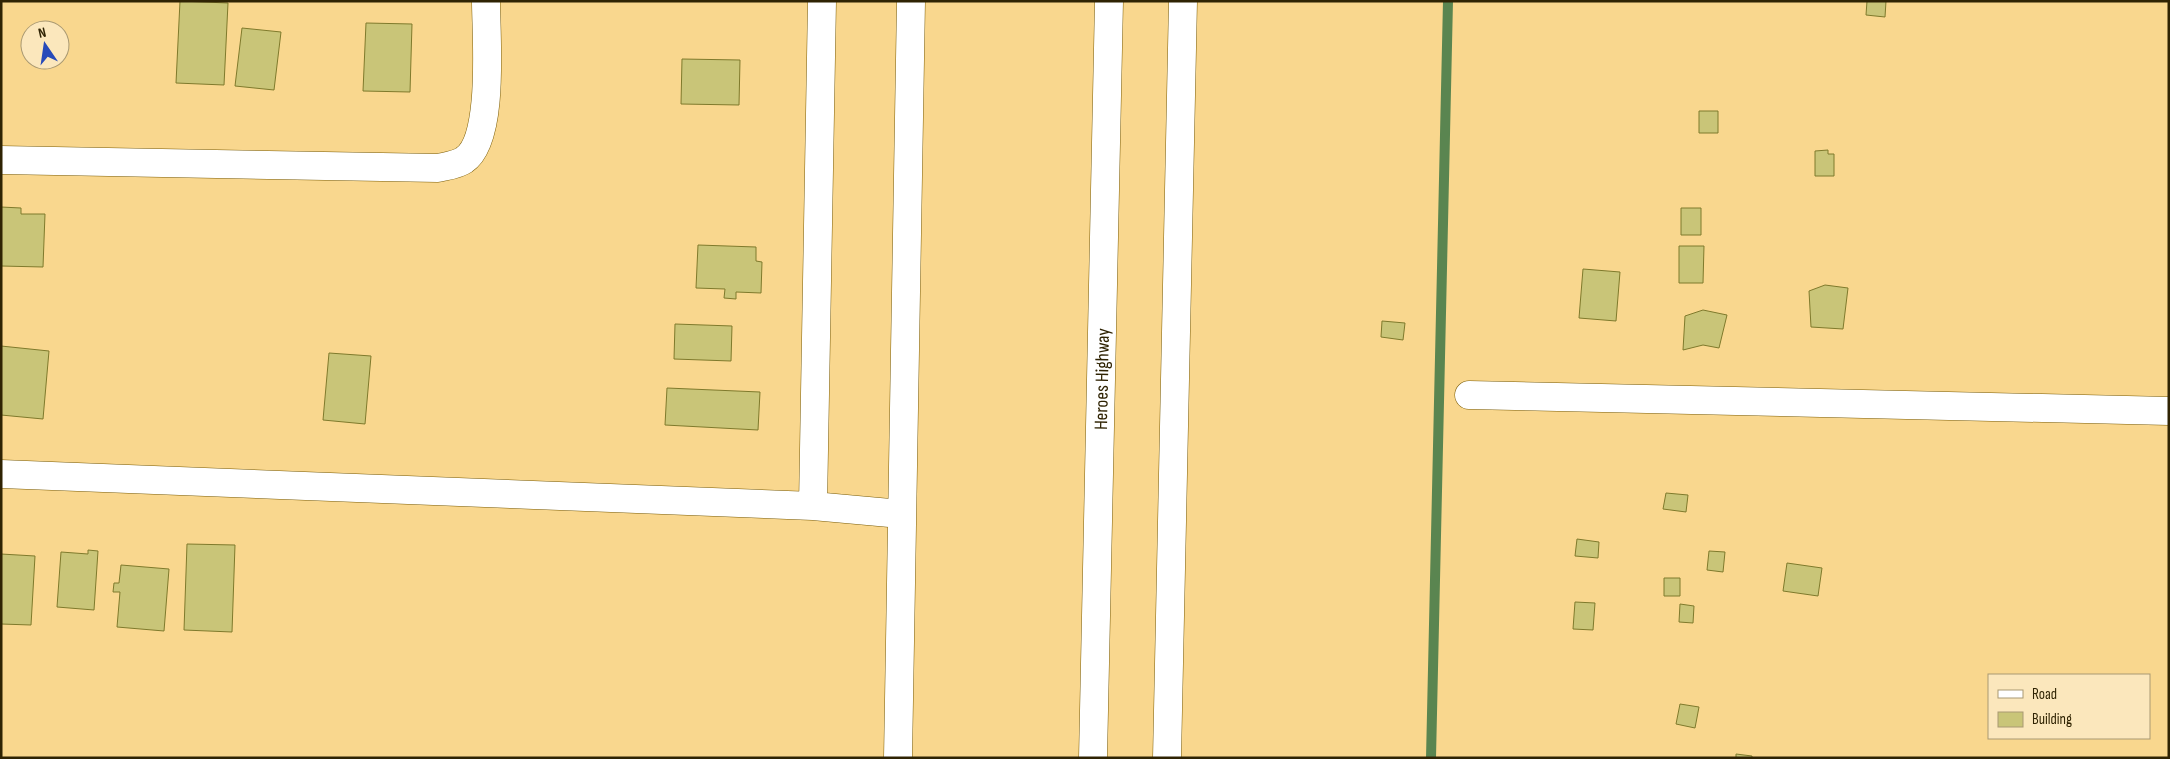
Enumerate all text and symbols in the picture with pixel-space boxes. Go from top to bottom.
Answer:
north arrow [20,20,70,70]
text: N [37,24,48,42]
street label: Heroes Highway [1090,327,1115,430]
legend [1988,674,2150,739]
text: Road [2032,685,2057,704]
text: Building [2032,710,2072,729]

